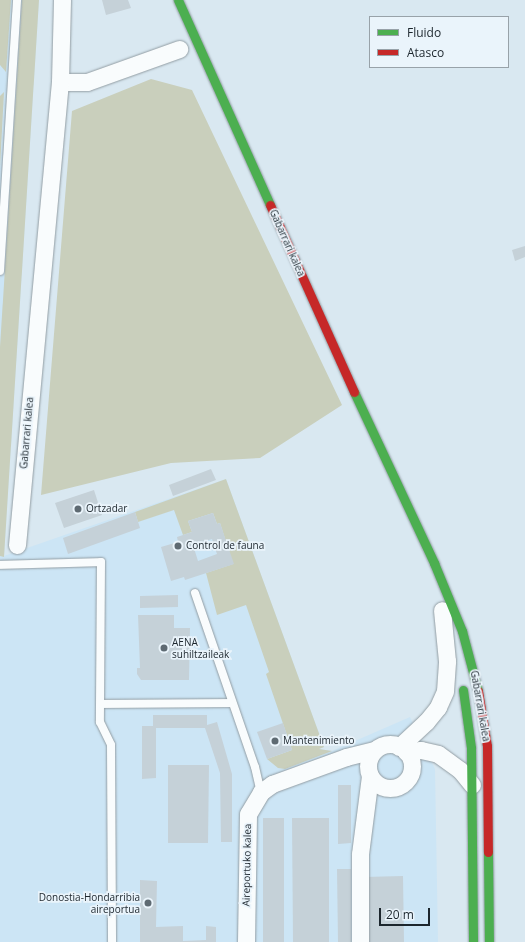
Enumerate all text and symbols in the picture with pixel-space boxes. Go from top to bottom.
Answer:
legend [369,16,509,68]
text: Fluido [407,24,441,41]
text: Atasco [407,44,444,61]
street label: Gabarrari kalea [267,208,307,278]
street label: Gabarrari kalea [18,397,36,469]
place label: Ortzadar [86,503,127,515]
marker: Ortzadar [73,504,83,514]
place label: Control de fauna [186,540,264,552]
marker: Control de fauna [173,541,183,551]
place label: AENA suhiltzaileak [172,636,229,660]
marker: AENA suhiltzaileak [159,643,169,653]
street label: Gabarrari kalea [468,670,492,742]
place label: Mantenimiento [283,735,355,747]
marker: Mantenimiento [270,736,280,746]
street label: Aireportuko kalea [240,823,254,907]
place label: Donostia-Hondarribia aireportua [39,891,140,914]
marker: Donostia-Hondarribia aireportua [143,898,153,908]
scale bar [381,900,432,926]
text: 20 m [386,906,414,923]

